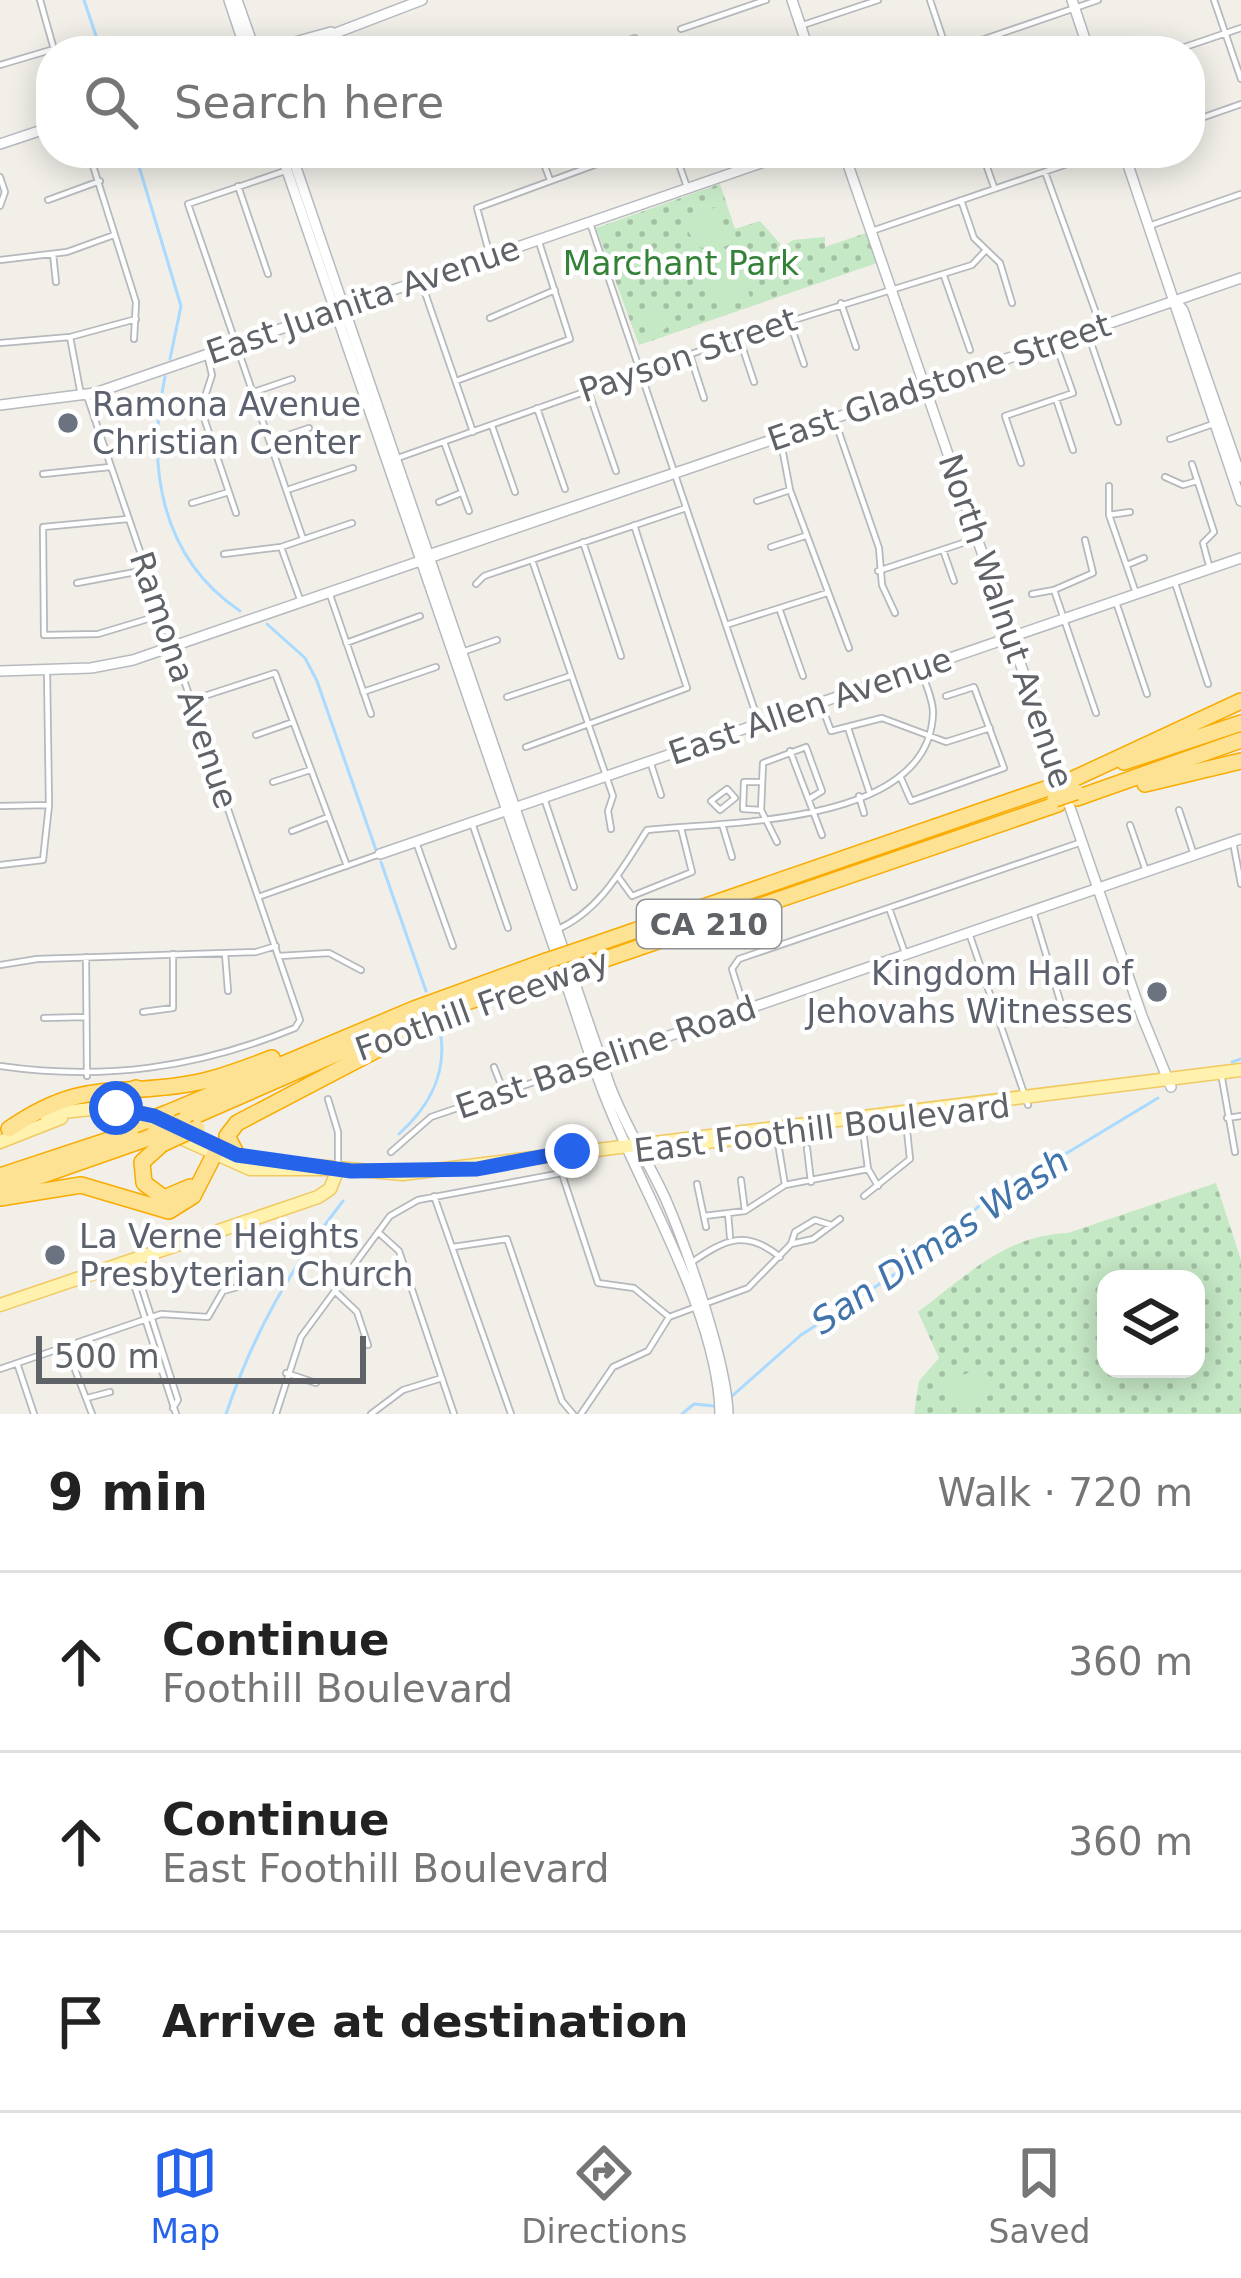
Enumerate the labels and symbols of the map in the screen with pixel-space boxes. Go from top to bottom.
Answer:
street label: East Juanita Avenue [201,228,525,372]
park label: Marchant Park [563,244,800,283]
street label: Payson Street [574,300,802,410]
street label: East Gladstone Street [763,305,1116,459]
place label: Ramona Avenue Christian Center [92,385,361,462]
marker: Ramona Avenue Christian Center [55,410,81,436]
street label: North Walnut Avenue [930,449,1082,793]
street label: Ramona Avenue [122,546,246,814]
street label: East Allen Avenue [663,639,957,773]
road number: CA 210 [637,900,781,948]
street label: Foothill Freeway [350,941,614,1069]
place label: Kingdom Hall of Jehovahs Witnesses [804,954,1134,1031]
marker: Kingdom Hall of Jehovahs Witnesses [1144,979,1170,1005]
street label: East Baseline Road [451,987,761,1127]
route start [89,1081,143,1135]
street label: East Foothill Boulevard [632,1086,1012,1170]
route end [545,1124,599,1178]
water label: San Dimas Wash [804,1140,1076,1342]
place label: La Verne Heights Presbyterian Church [79,1217,414,1294]
marker: La Verne Heights Presbyterian Church [42,1242,68,1268]
scale bar [36,1330,366,1383]

